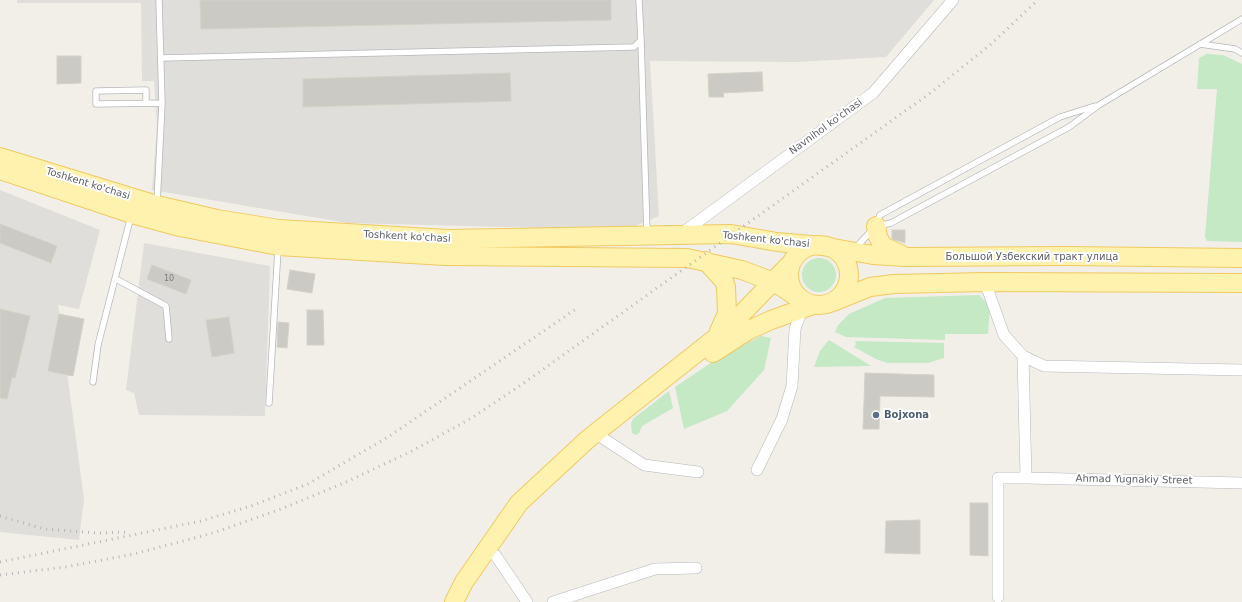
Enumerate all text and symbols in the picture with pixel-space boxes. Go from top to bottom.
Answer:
street label: Navnihol ko'chasi [787,96,865,158]
street label: Toshkent ko'chasi [44,165,132,203]
street label: Toshkent ko'chasi [363,229,451,245]
street label: Toshkent ko'chasi [722,229,810,251]
street label: Большой Узбекский тракт улица [946,251,1118,263]
house number: 10 [164,274,174,284]
place label: Bojxona [884,409,929,421]
marker: Bojxona [871,410,881,420]
street label: Ahmad Yugnakiy Street [1076,473,1192,487]

